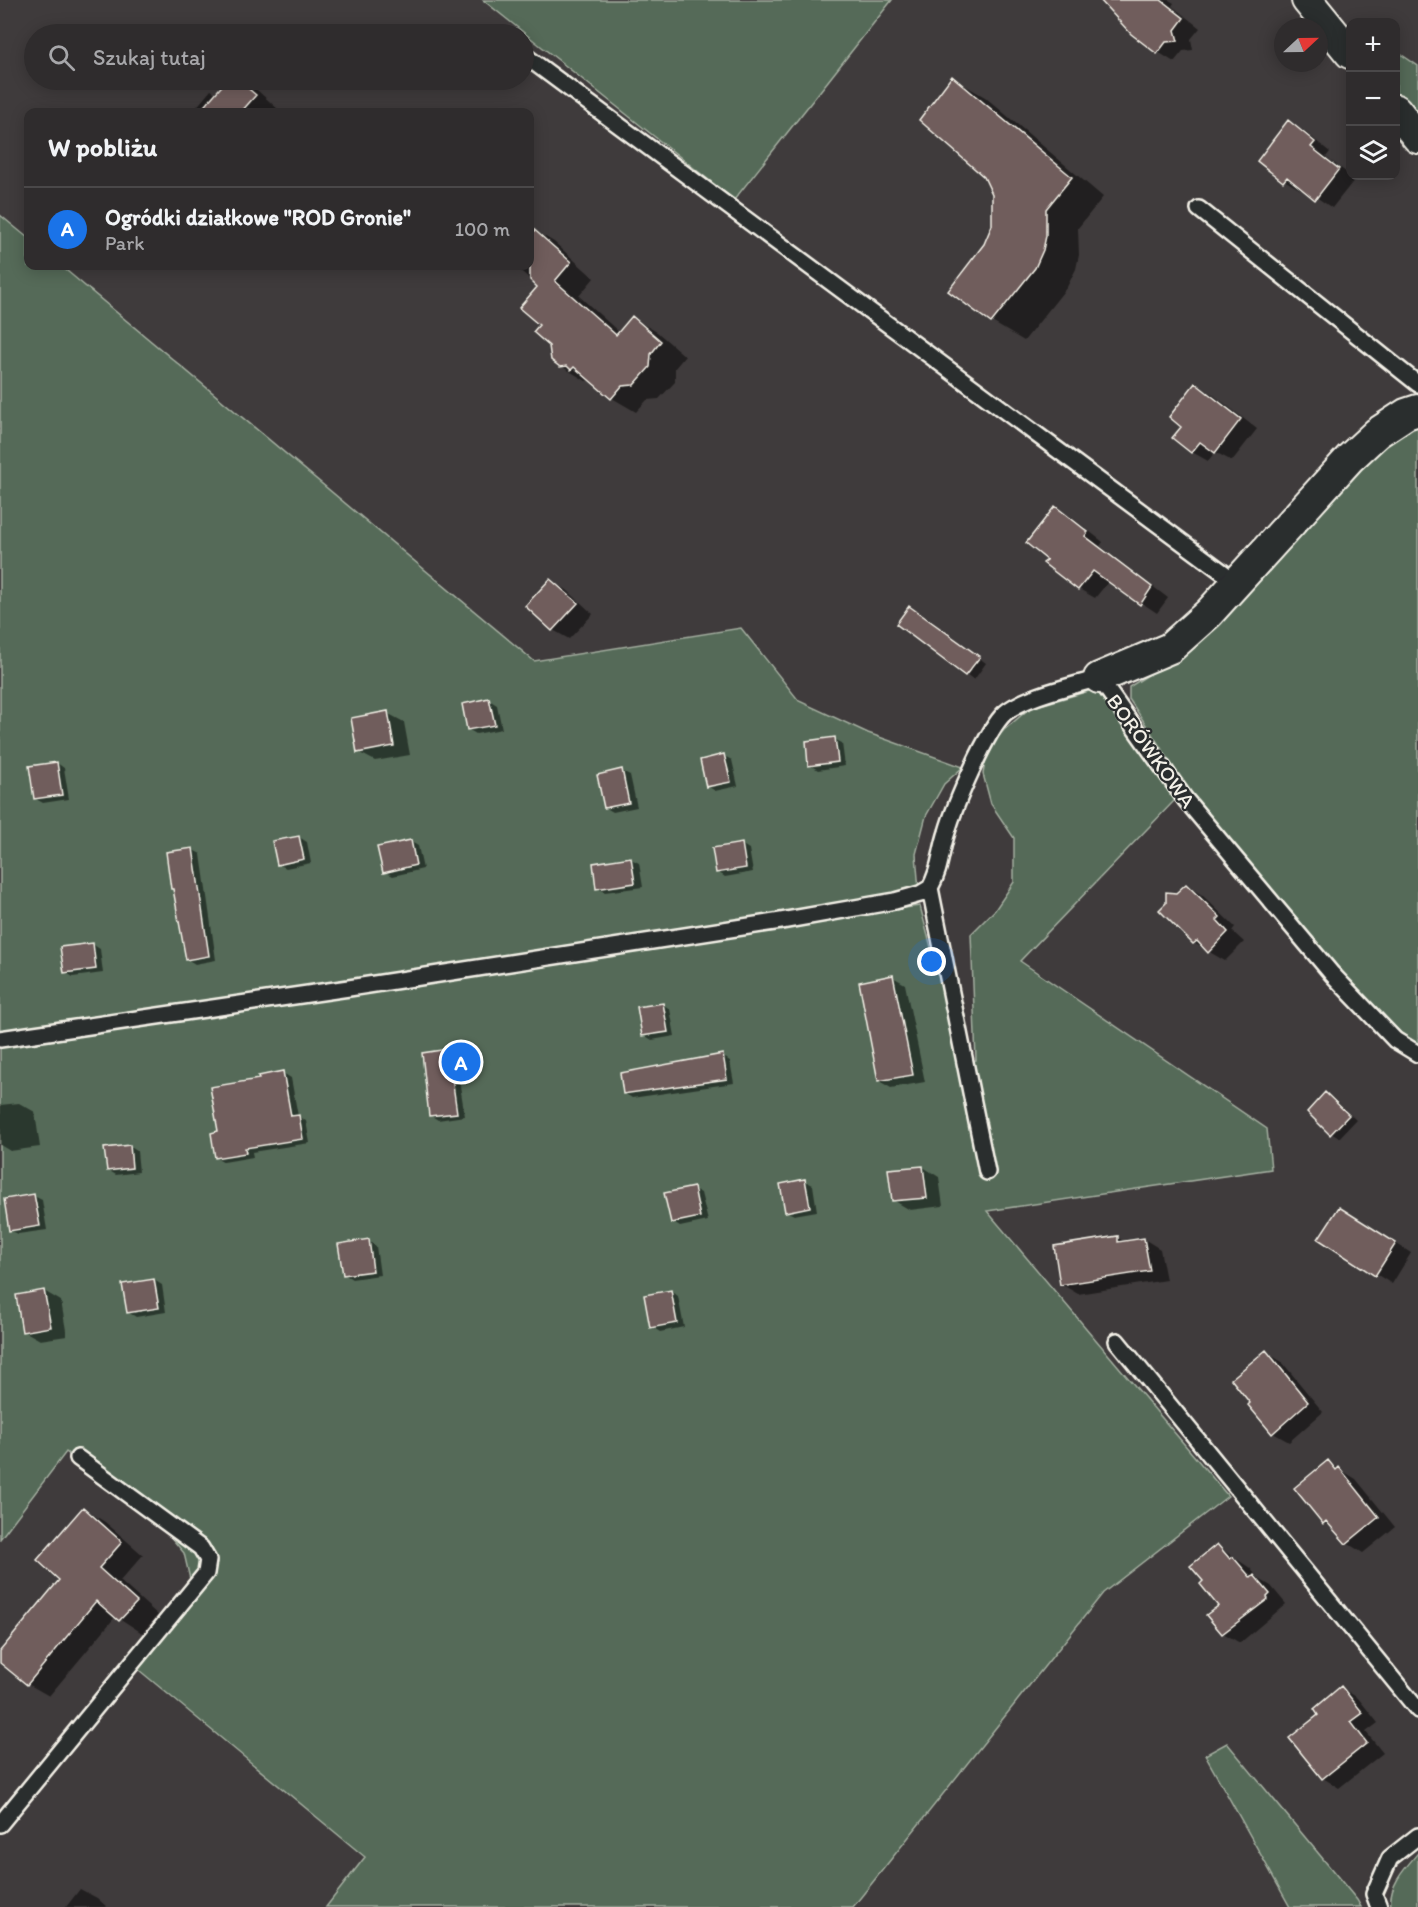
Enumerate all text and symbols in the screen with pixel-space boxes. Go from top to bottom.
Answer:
north arrow [1274,18,1328,72]
map controls [1346,18,1400,180]
button: + [1346,18,1400,72]
search box [24,24,534,90]
icon: search [45,41,78,74]
text: Szukaj tutaj [93,44,206,71]
button: − [1346,72,1400,126]
button: layers [1346,126,1400,180]
text: W pobliżu [48,131,157,163]
text: Ogródki działkowe "ROD Gronie" [105,204,411,231]
text: A [61,217,74,241]
text: 100 m [455,217,510,241]
text: Park [105,231,144,255]
street label: BORÓWKOWA [1102,689,1202,813]
your location [917,947,946,976]
pin: A [442,1040,480,1084]

